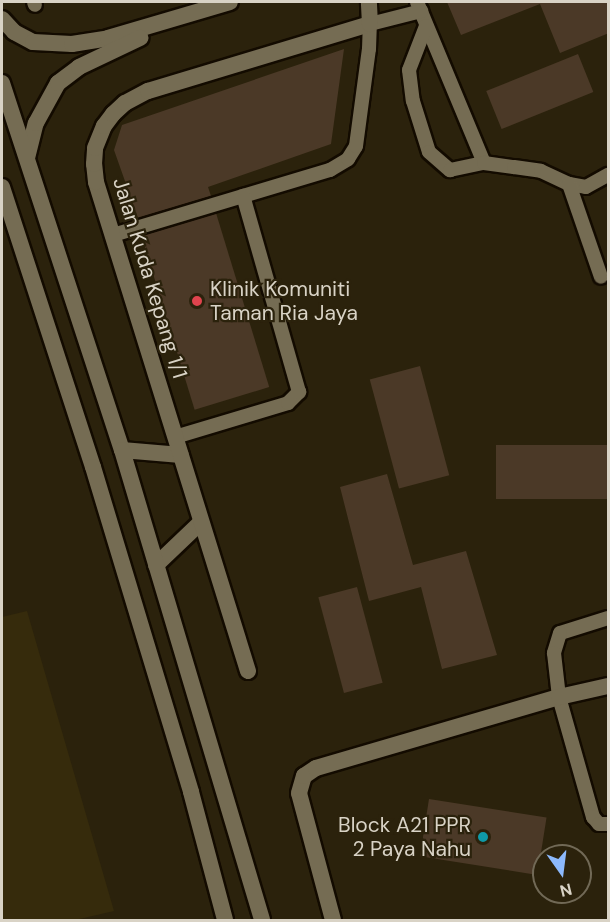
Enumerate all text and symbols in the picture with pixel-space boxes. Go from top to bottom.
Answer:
street label: Jalan Kuda Kepang 1/1 [107,175,193,381]
place label: Klinik Komuniti Taman Ria Jaya [210,276,358,326]
marker: Klinik Komuniti Taman Ria Jaya [188,292,206,310]
place label: Block A21 PPR 2 Paya Nahu [338,812,471,862]
marker: Block A21 PPR 2 Paya Nahu [476,830,490,844]
north arrow [532,844,592,904]
text: N [558,878,574,902]

